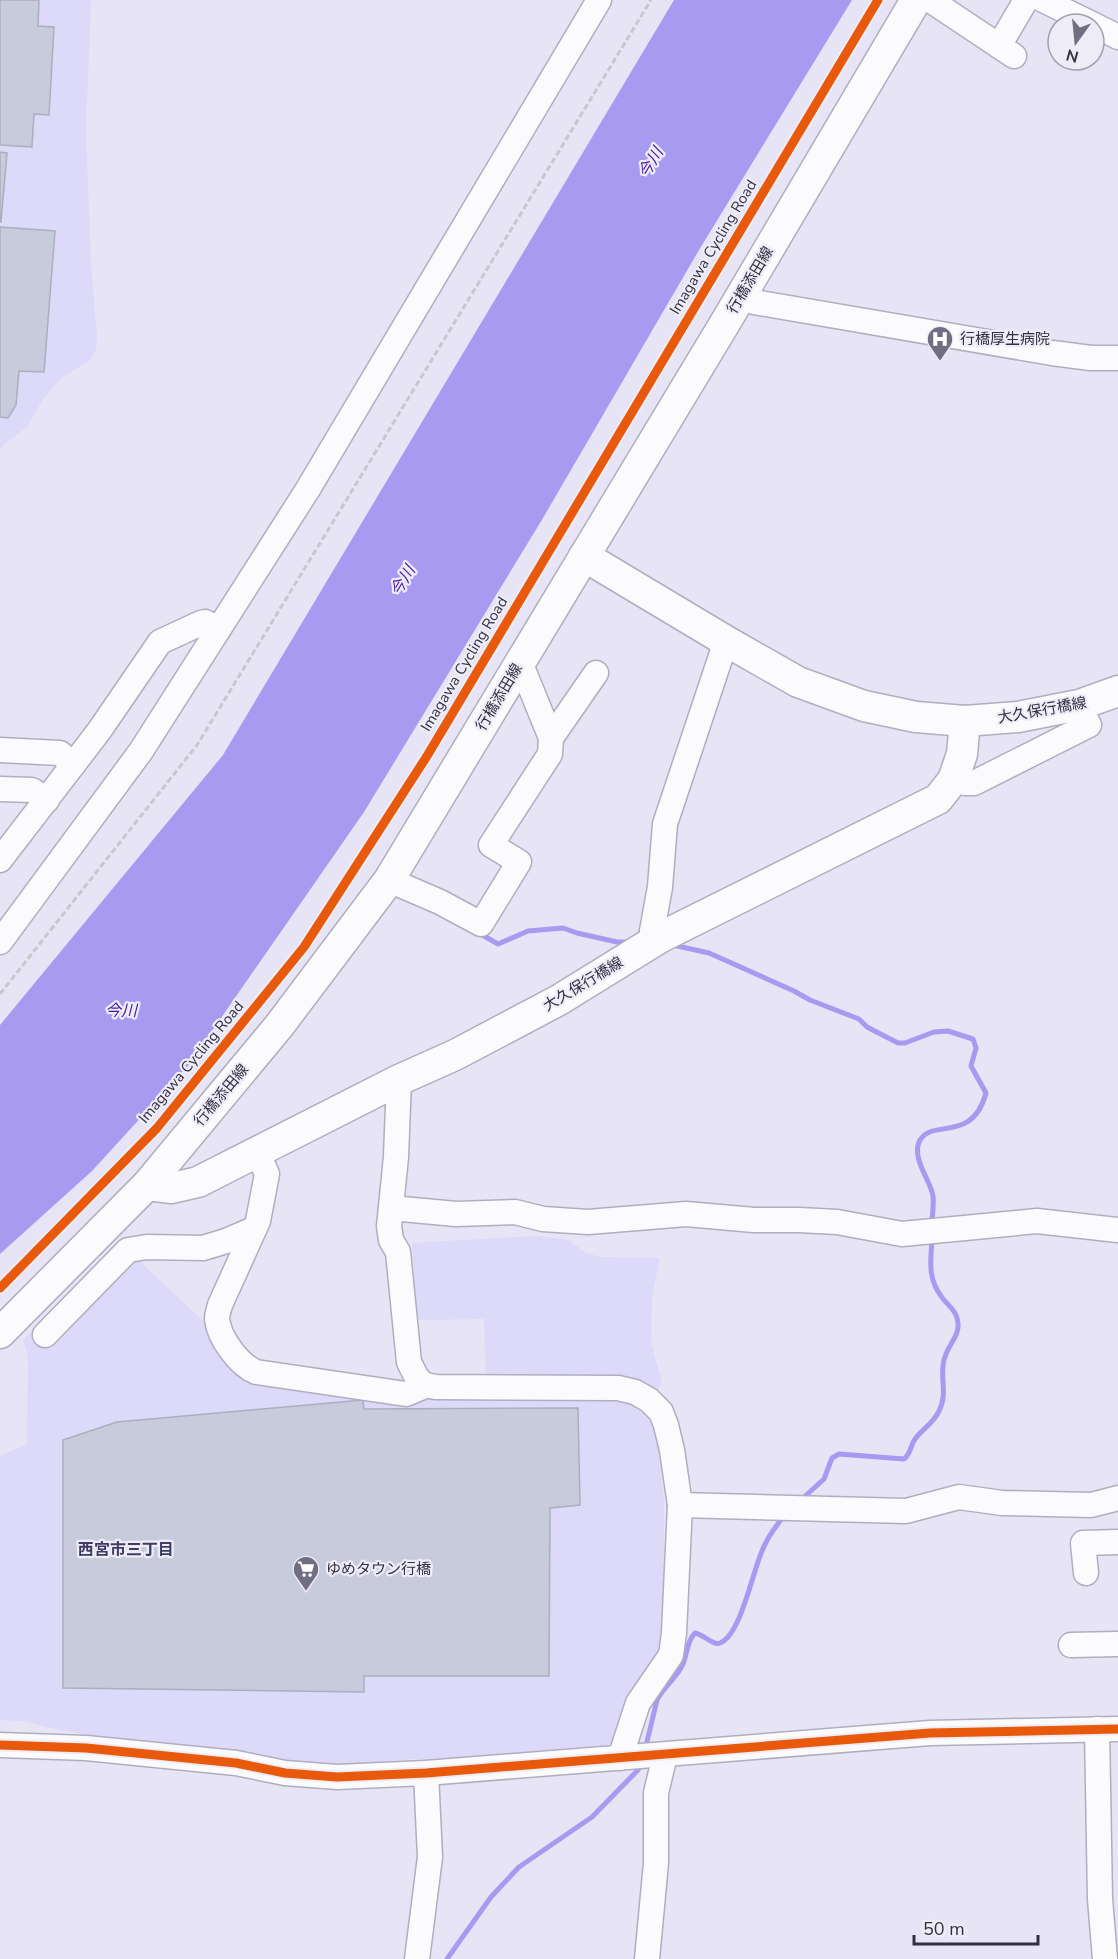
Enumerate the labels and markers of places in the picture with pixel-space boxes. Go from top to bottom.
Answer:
hospital icon: 行橋厚生病院 [925,324,955,362]
place label: 行橋厚生病院 [960,329,1050,349]
supermarket icon: ゆめタウン行橋 [291,1554,321,1592]
place label: ゆめタウン行橋 [326,1559,431,1579]

